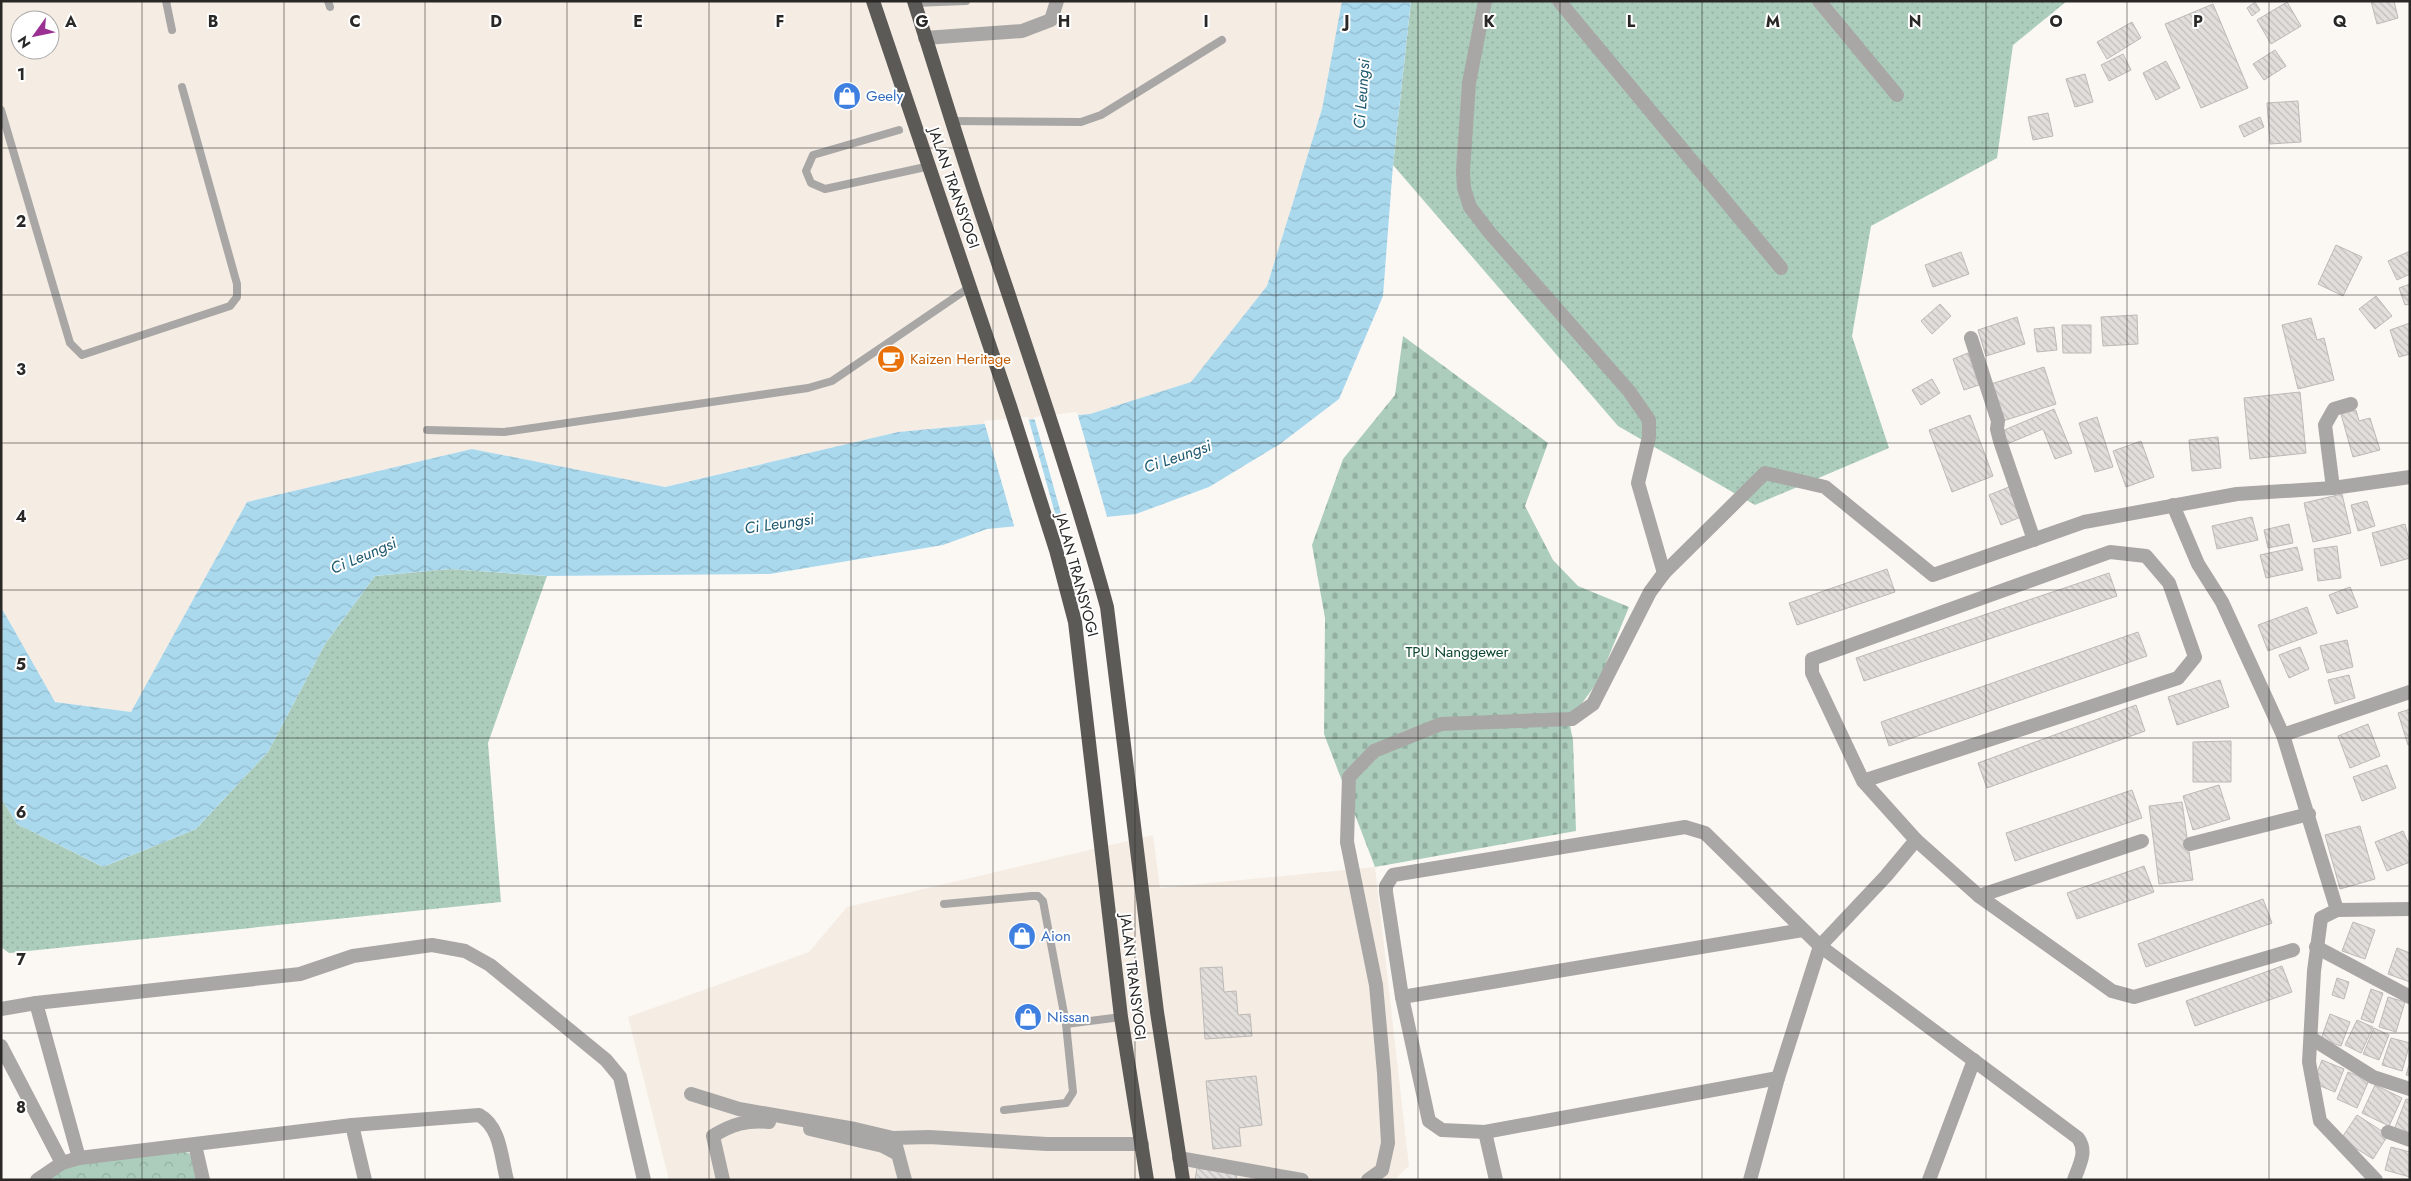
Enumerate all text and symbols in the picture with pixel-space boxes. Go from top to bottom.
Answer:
north arrow [10,10,60,60]
text: A [64,10,77,33]
text: B [208,10,218,33]
text: C [349,10,361,33]
text: D [490,10,502,33]
text: E [633,10,643,33]
text: F [776,10,784,33]
text: G [915,10,929,33]
text: H [1058,10,1070,33]
text: I [1203,10,1209,33]
text: J [1341,10,1350,33]
text: K [1483,10,1495,33]
text: L [1627,10,1636,33]
text: M [1766,10,1780,33]
text: N [1909,10,1921,33]
text: O [2049,10,2063,33]
text: P [2193,10,2203,33]
text: Q [2333,10,2347,33]
text: N [13,32,36,52]
water label: Ci Leungsi [1348,57,1375,130]
text: 1 [17,63,25,86]
shop icon: Geely [832,81,862,111]
place label: Geely [866,85,904,107]
street label: JALAN TRANSYOGI [922,123,985,251]
text: 2 [16,210,26,233]
cafe icon: Kaizen Heritage [876,344,906,374]
place label: Kaizen Heritage [910,348,1011,370]
text: 3 [16,358,26,381]
water label: Ci Leungsi [1140,434,1215,479]
text: 4 [15,505,27,528]
water label: Ci Leungsi [743,507,816,540]
street label: JALAN TRANSYOGI [1049,509,1104,639]
water label: Ci Leungsi [327,531,401,580]
park label: TPU Nanggewer [1405,641,1509,663]
text: 5 [16,653,26,676]
text: 6 [16,801,26,824]
street label: JALAN TRANSYOGI [1114,911,1152,1041]
shop icon: Aion [1007,921,1037,951]
place label: Aion [1041,925,1071,947]
text: 7 [16,948,26,971]
shop icon: Nissan [1013,1002,1043,1032]
place label: Nissan [1047,1006,1090,1028]
text: 8 [16,1096,26,1119]

